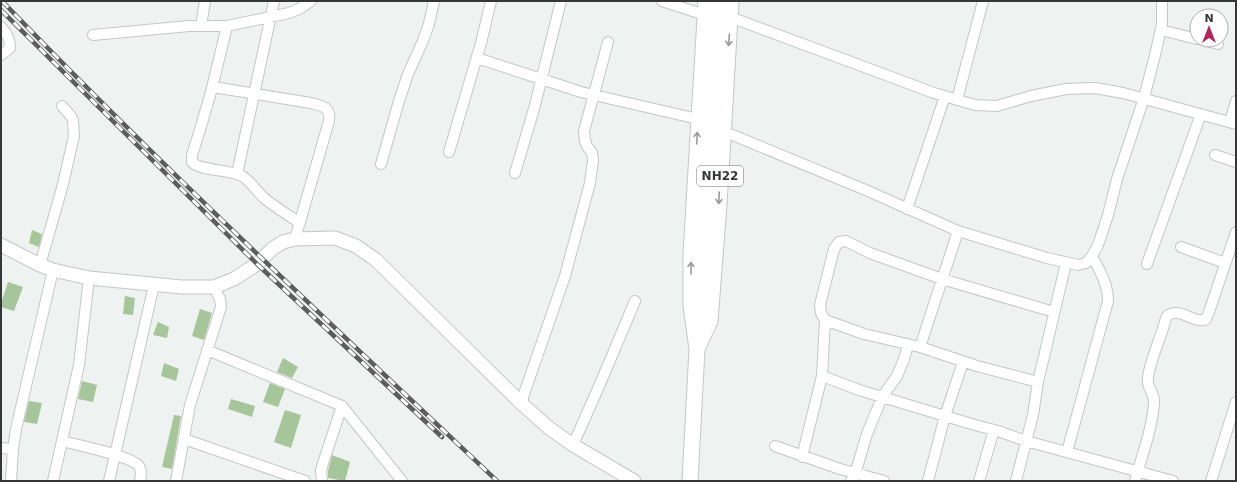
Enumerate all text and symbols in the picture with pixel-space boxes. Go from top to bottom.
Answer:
north arrow [1189,8,1229,48]
text: N [1204,12,1214,25]
one-way arrow [725,33,732,46]
one-way arrow [694,132,701,145]
road number: NH22 [697,166,743,186]
one-way arrow [716,191,723,204]
one-way arrow [687,262,695,275]

